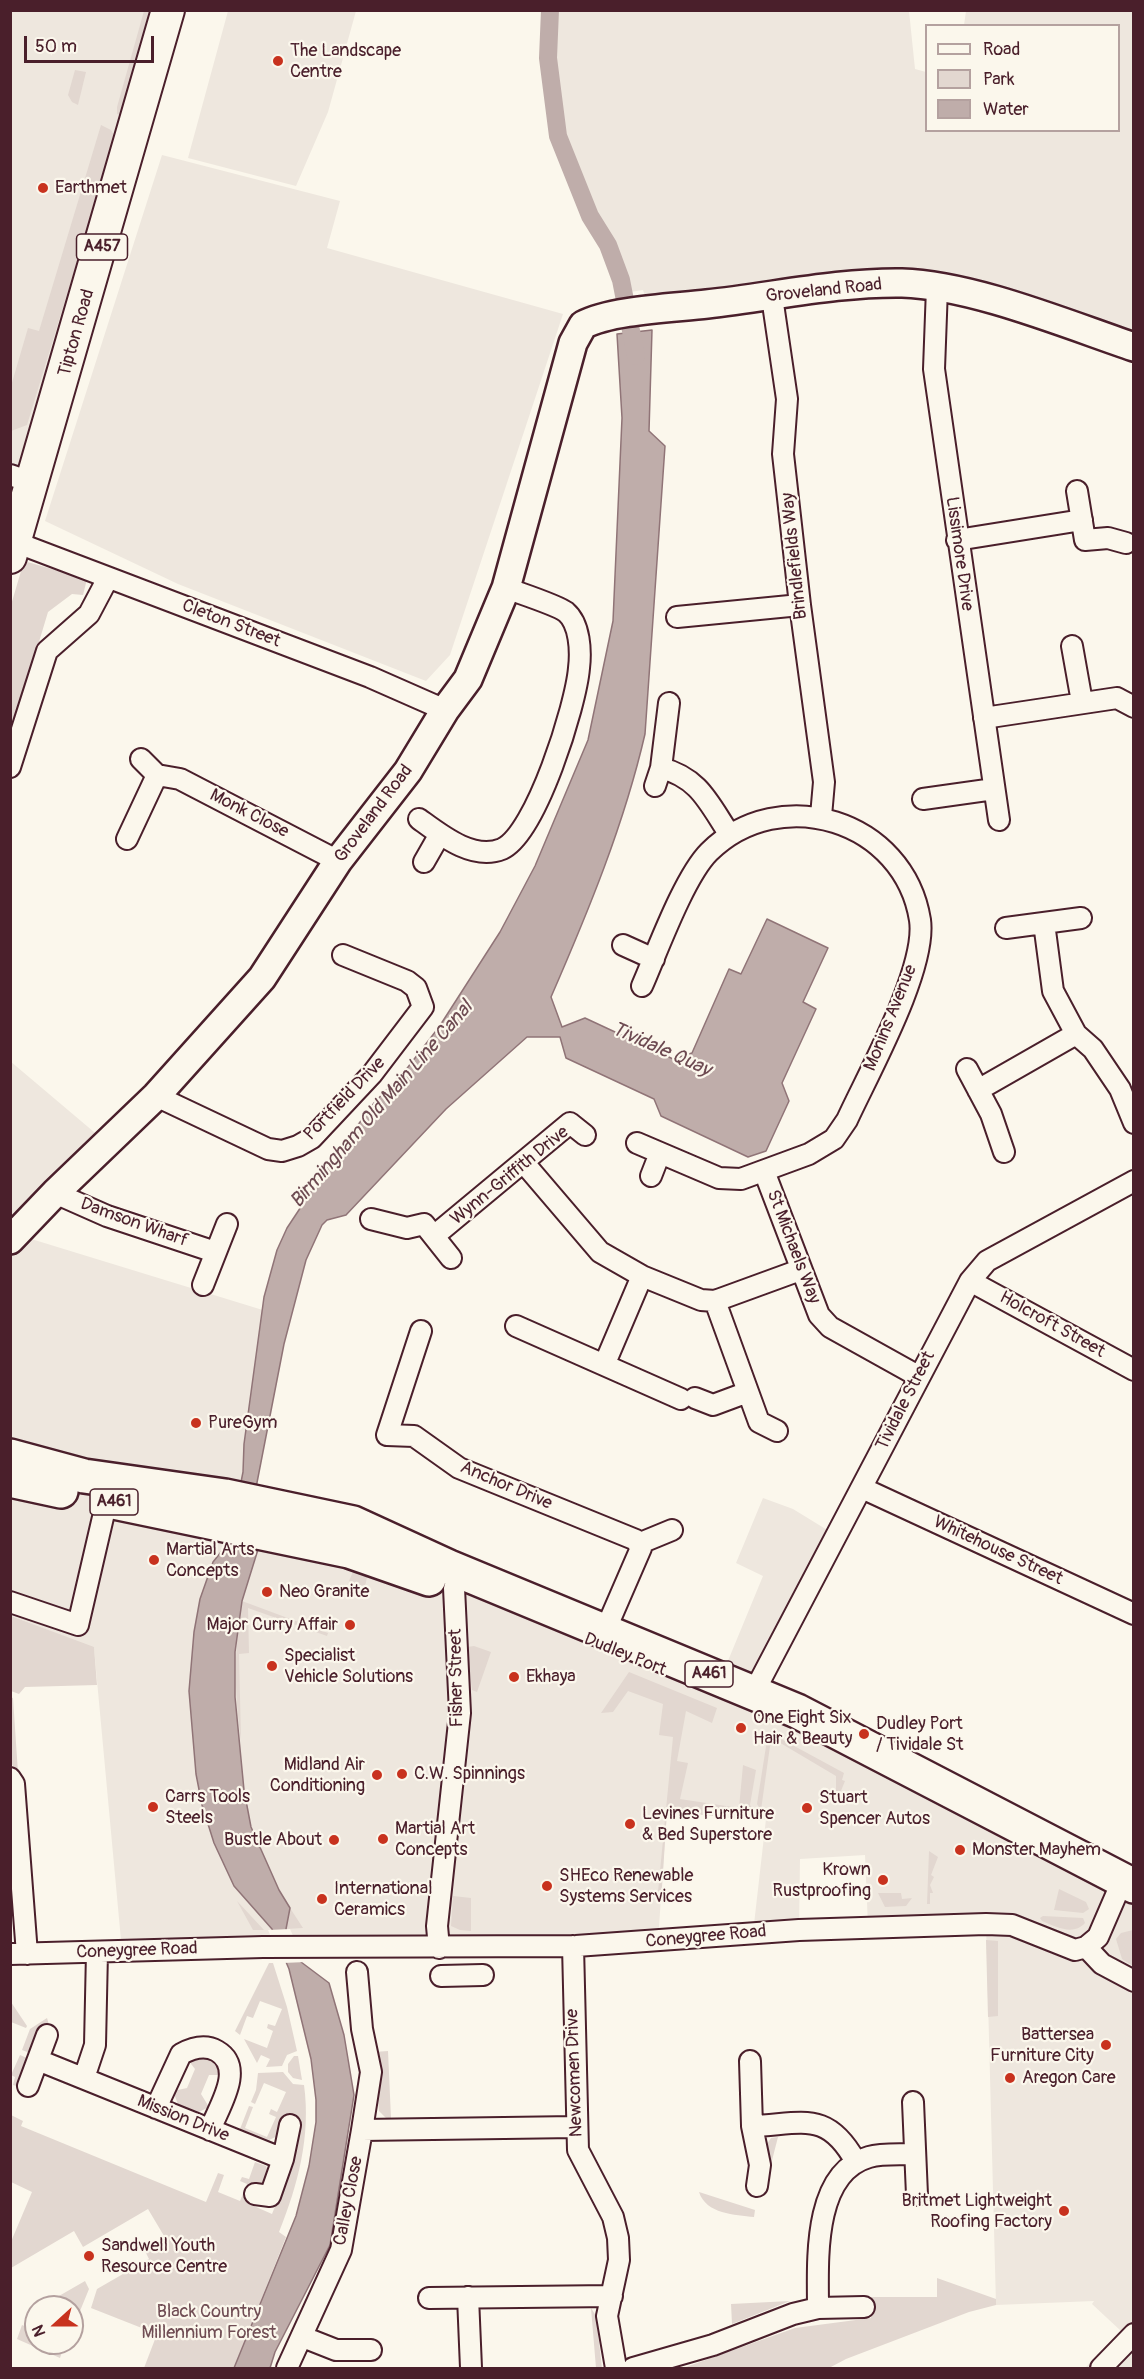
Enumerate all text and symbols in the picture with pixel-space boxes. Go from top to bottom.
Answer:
scale bar [27,24,158,62]
legend [925,24,1120,132]
text: 50 m [35,35,77,58]
text: Road [983,38,1020,61]
place label: The Landscape Centre [290,40,401,82]
marker: The Landscape Centre [271,54,285,68]
text: Park [983,68,1015,91]
text: Water [983,98,1029,121]
place label: Earthmet [55,177,127,199]
marker: Earthmet [36,181,50,195]
road number: A457 [76,234,128,260]
street label: Groveland Road [765,274,883,308]
street label: Tipton Road [54,287,100,379]
street label: Brindlefields Way [778,491,812,621]
street label: Lissimore Drive [940,495,978,613]
street label: Cleton Street [179,595,283,653]
street label: Groveland Road [330,761,418,867]
street label: Monk Close [206,785,292,843]
street label: Monins Avenue [860,962,922,1074]
water label: Birmingham Old Main Line Canal [286,997,478,1213]
water label: Tividale Quay [608,1017,714,1083]
street label: Portfield Drive [300,1053,390,1145]
street label: Wynn-Griffith Drive [447,1122,573,1230]
street label: St Michaels Way [761,1187,825,1307]
street label: Damson Wharf [77,1194,191,1252]
street label: Holcroft Street [995,1287,1109,1363]
street label: Tividale Street [872,1348,940,1454]
place label: PureGym [208,1412,278,1434]
marker: PureGym [189,1416,203,1430]
street label: Anchor Drive [457,1457,555,1515]
road number: A461 [90,1489,138,1515]
street label: Whitehouse Street [930,1512,1066,1590]
place label: Martial Arts Concepts [166,1539,254,1582]
marker: Martial Arts Concepts [147,1553,161,1567]
place label: Neo Granite [279,1581,369,1603]
marker: Neo Granite [260,1585,274,1599]
place label: Major Curry Affair [206,1614,338,1636]
marker: Major Curry Affair [343,1618,357,1632]
street label: Fisher Street [445,1629,469,1727]
street label: Dudley Port [581,1629,669,1681]
place label: Specialist Vehicle Solutions [284,1645,413,1688]
marker: Specialist Vehicle Solutions [265,1659,279,1673]
road number: A461 [685,1661,733,1687]
place label: Ekhaya [526,1666,576,1688]
marker: Ekhaya [507,1670,521,1684]
place label: One Eight Six Hair & Beauty [753,1707,853,1750]
place label: Dudley Port / Tividale St [876,1713,963,1756]
marker: One Eight Six Hair & Beauty [734,1721,748,1735]
marker: Dudley Port / Tividale St [857,1727,871,1741]
place label: Midland Air Conditioning [270,1754,365,1796]
place label: C.W. Spinnings [414,1763,525,1785]
marker: C.W. Spinnings [395,1767,409,1781]
marker: Midland Air Conditioning [370,1768,384,1782]
place label: Carrs Tools Steels [165,1786,250,1828]
place label: Stuart Spencer Autos [819,1787,930,1830]
marker: Carrs Tools Steels [146,1800,160,1814]
marker: Stuart Spencer Autos [800,1801,814,1815]
place label: Levines Furniture & Bed Superstore [642,1803,774,1846]
marker: Levines Furniture & Bed Superstore [623,1817,637,1831]
place label: Martial Art Concepts [395,1818,475,1860]
place label: Bustle About [224,1829,322,1851]
marker: Martial Art Concepts [376,1832,390,1846]
marker: Bustle About [327,1833,341,1847]
place label: Monster Mayhem [972,1839,1101,1861]
marker: Monster Mayhem [953,1843,967,1857]
place label: Krown Rustproofing [773,1859,871,1902]
place label: SHEco Renewable Systems Services [559,1865,693,1908]
marker: Krown Rustproofing [876,1873,890,1887]
place label: International Ceramics [334,1878,432,1920]
marker: SHEco Renewable Systems Services [540,1879,554,1893]
marker: International Ceramics [315,1892,329,1906]
street label: Coneygree Road [645,1921,767,1953]
street label: Coneygree Road [76,1938,198,1964]
street label: Newcomen Drive [562,2008,588,2138]
place label: Battersea Furniture City [990,2024,1094,2066]
marker: Battersea Furniture City [1099,2038,1113,2052]
place label: Aregon Care [1022,2067,1116,2089]
marker: Aregon Care [1003,2071,1017,2085]
street label: Mission Drive [134,2091,232,2147]
street label: Calley Close [330,2155,368,2247]
place label: Britmet Lightweight Roofing Factory [901,2190,1052,2232]
marker: Britmet Lightweight Roofing Factory [1057,2204,1071,2218]
place label: Sandwell Youth Resource Centre [101,2235,227,2278]
marker: Sandwell Youth Resource Centre [82,2249,96,2263]
north arrow [24,2295,84,2355]
park label: Black Country Millennium Forest [141,2301,277,2344]
text: N [28,2322,50,2339]

